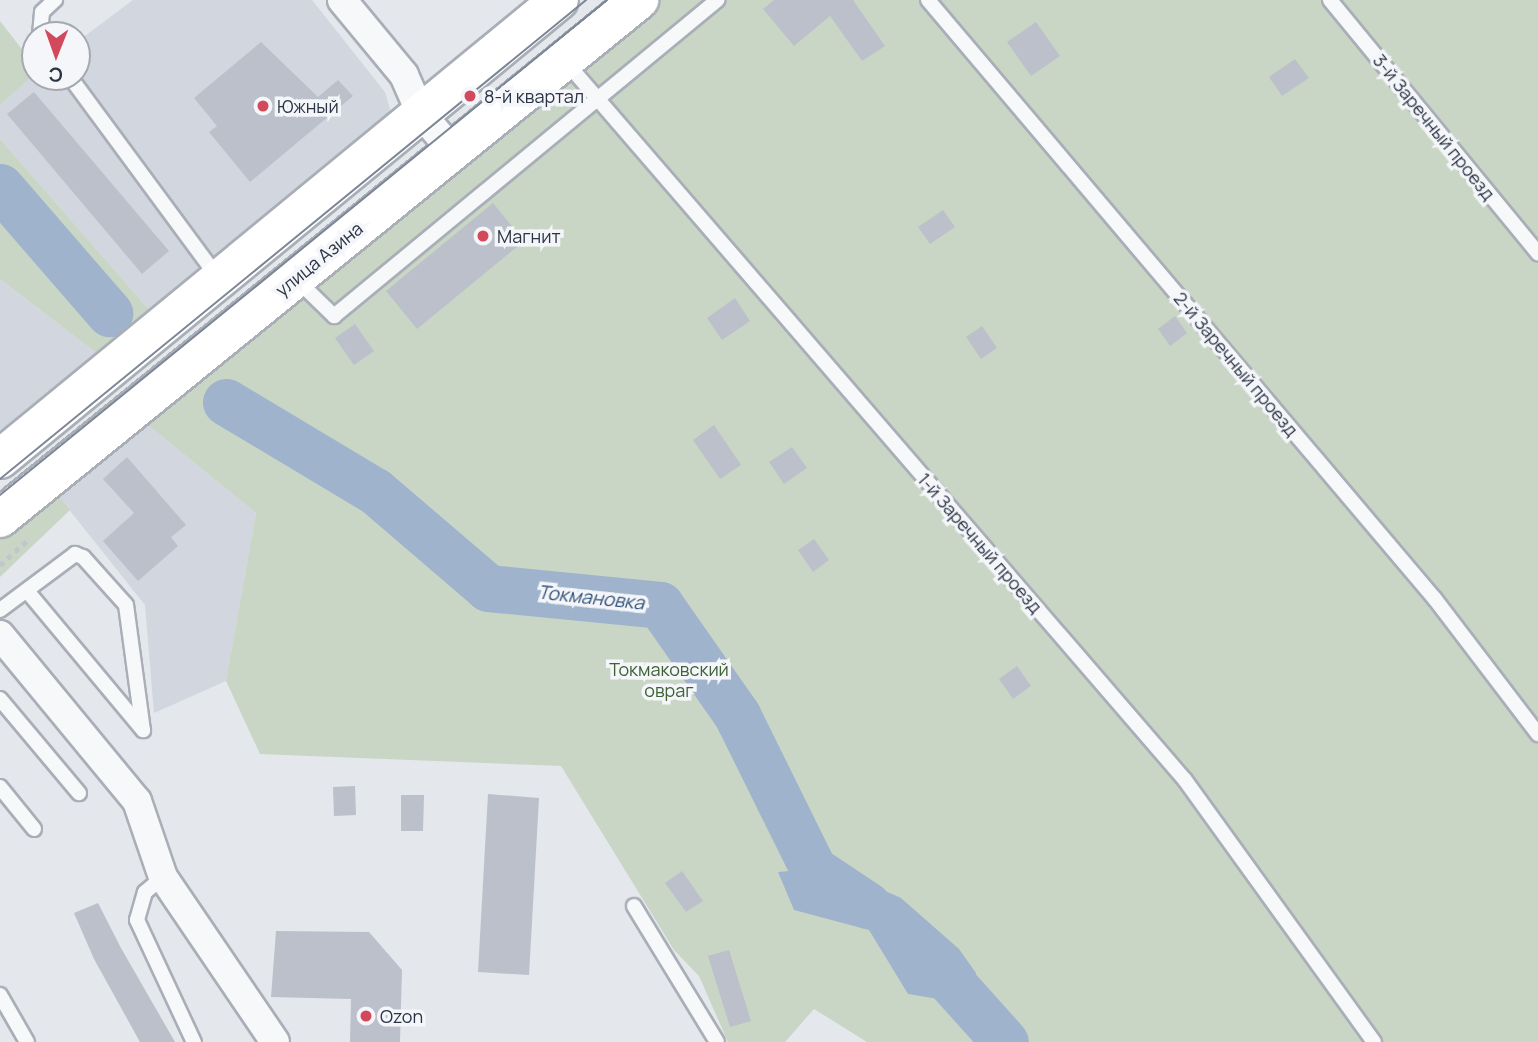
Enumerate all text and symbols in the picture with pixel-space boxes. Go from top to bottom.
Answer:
north arrow [21,21,91,91]
street label: 3-й Заречный проезд [1369,50,1499,204]
text: С [48,62,63,88]
place label: 8-й квартал [484,85,584,107]
marker: 8-й квартал [462,88,478,104]
place label: Южный [277,95,339,117]
marker: Южный [255,98,271,114]
street label: улица Азина [271,217,367,301]
place label: Магнит [497,225,560,247]
marker: Магнит [475,228,491,244]
street label: 2-й Заречный проезд [1169,288,1303,440]
street label: 1-й Заречный проезд [913,469,1047,617]
water label: Токмановка [537,581,645,615]
park label: Токмаковский овраг [609,659,729,702]
place label: Ozon [380,1005,423,1027]
marker: Ozon [358,1008,374,1024]

